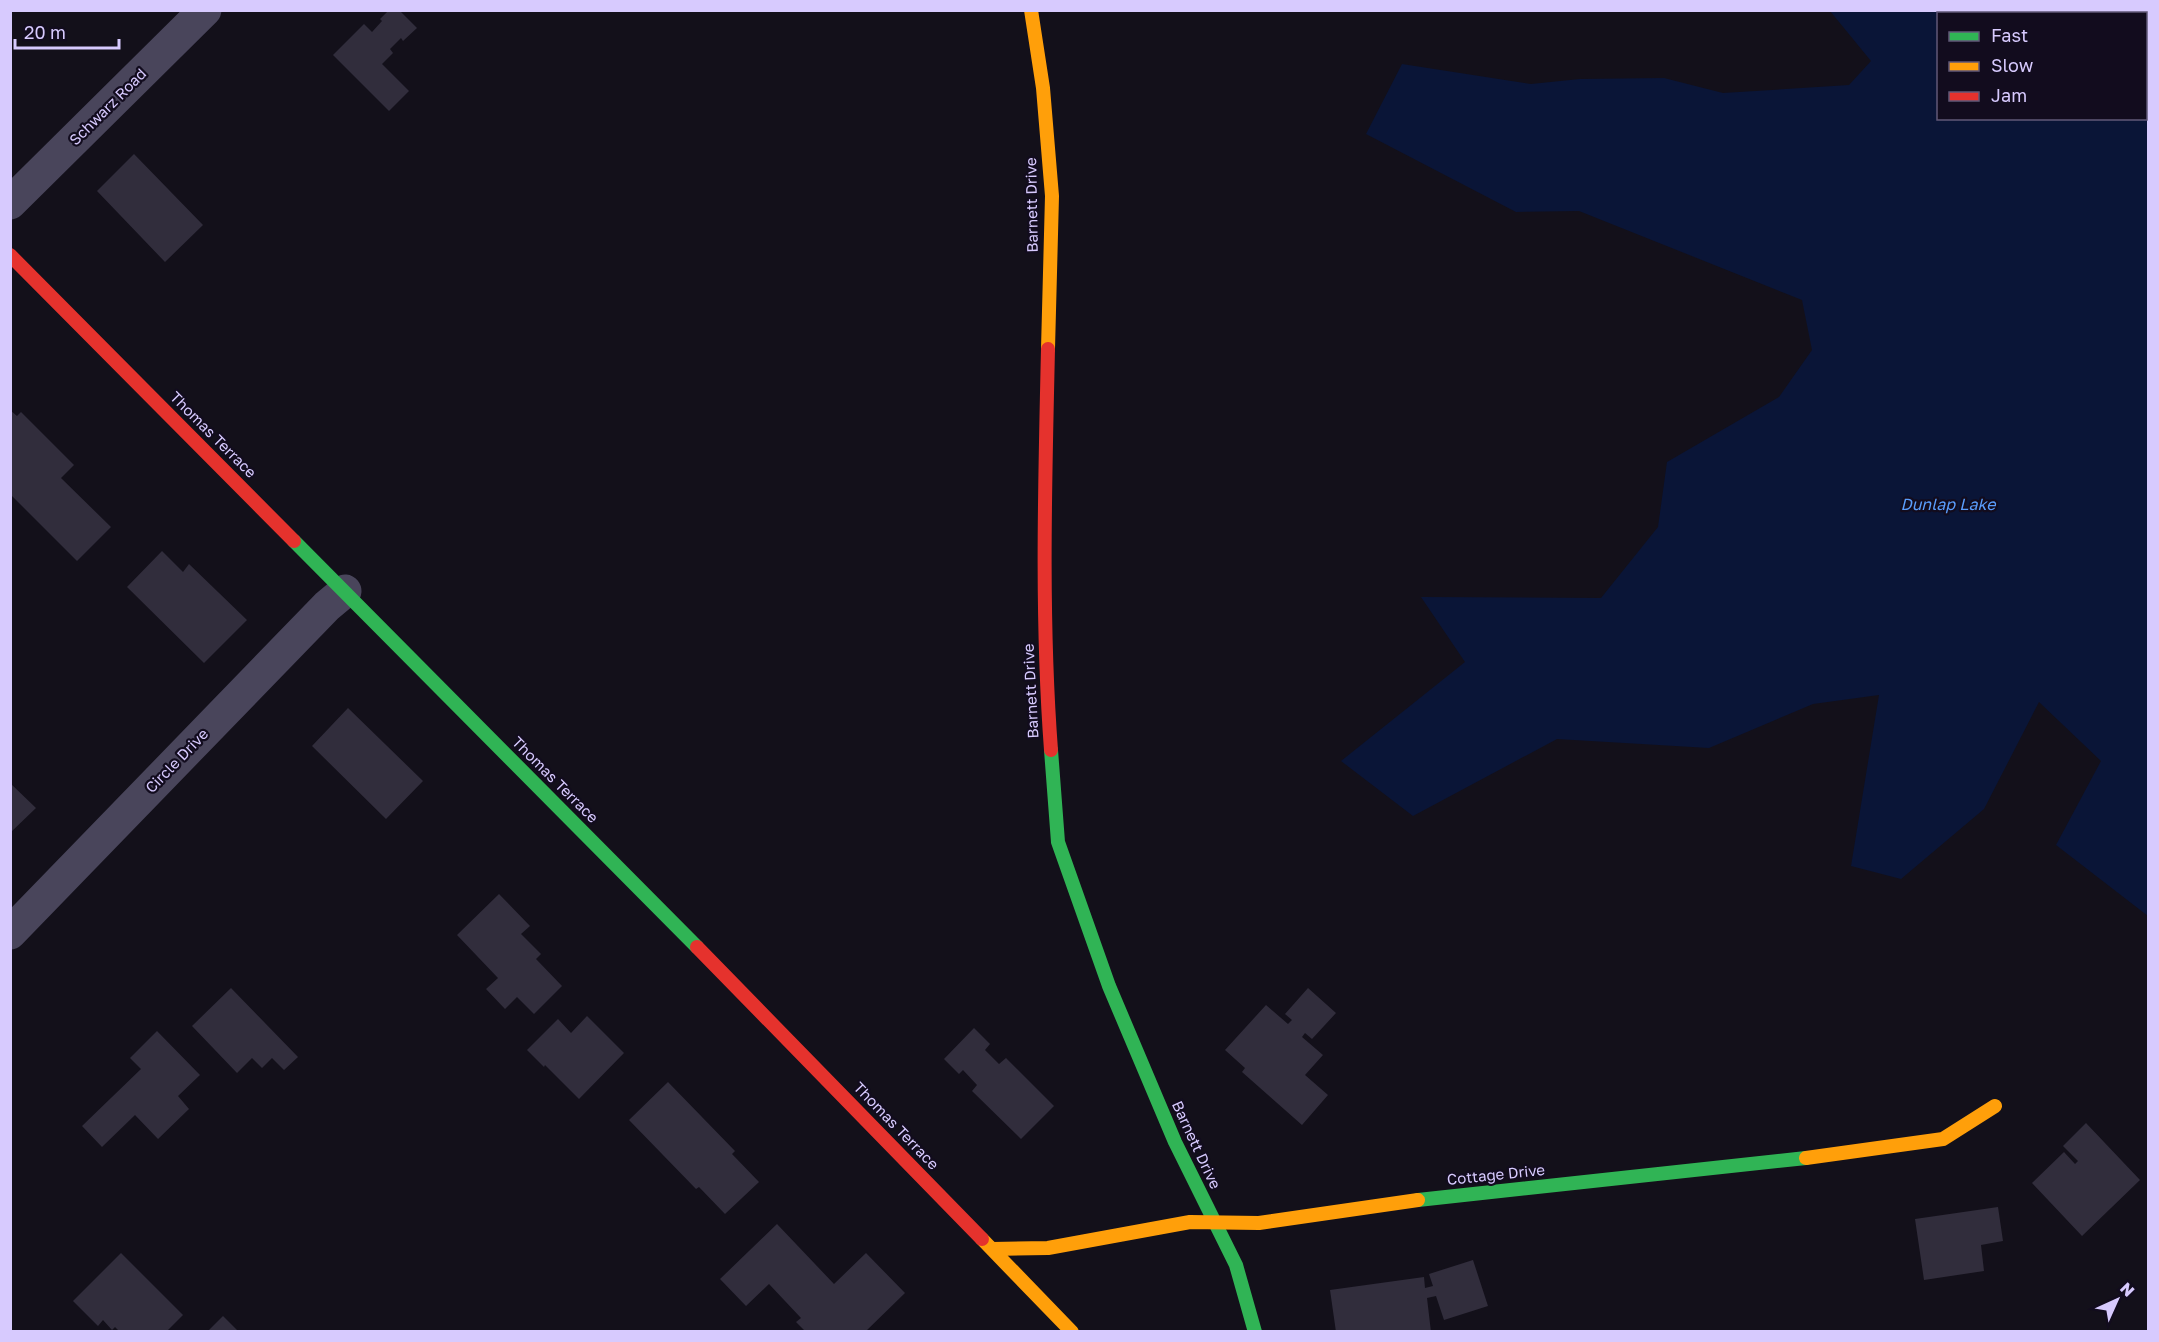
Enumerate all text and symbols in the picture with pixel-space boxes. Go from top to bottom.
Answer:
scale bar [15,12,118,50]
legend [1937,12,2147,120]
text: 20 m [24,21,66,43]
text: Fast [1991,24,2028,46]
text: Slow [1991,54,2034,76]
street label: Schwarz Road [65,64,149,148]
text: Jam [1991,84,2027,106]
street label: Barnett Drive [1021,157,1041,253]
street label: Thomas Terrace [167,387,261,481]
water label: Dunlap Lake [1900,494,1997,514]
street label: Barnett Drive [1019,643,1041,739]
street label: Circle Drive [141,724,212,796]
street label: Thomas Terrace [509,732,603,826]
street label: Thomas Terrace [850,1078,943,1173]
street label: Barnett Drive [1169,1098,1225,1192]
street label: Cottage Drive [1446,1160,1546,1188]
north arrow [2087,1270,2147,1330]
text: N [2116,1278,2139,1301]

